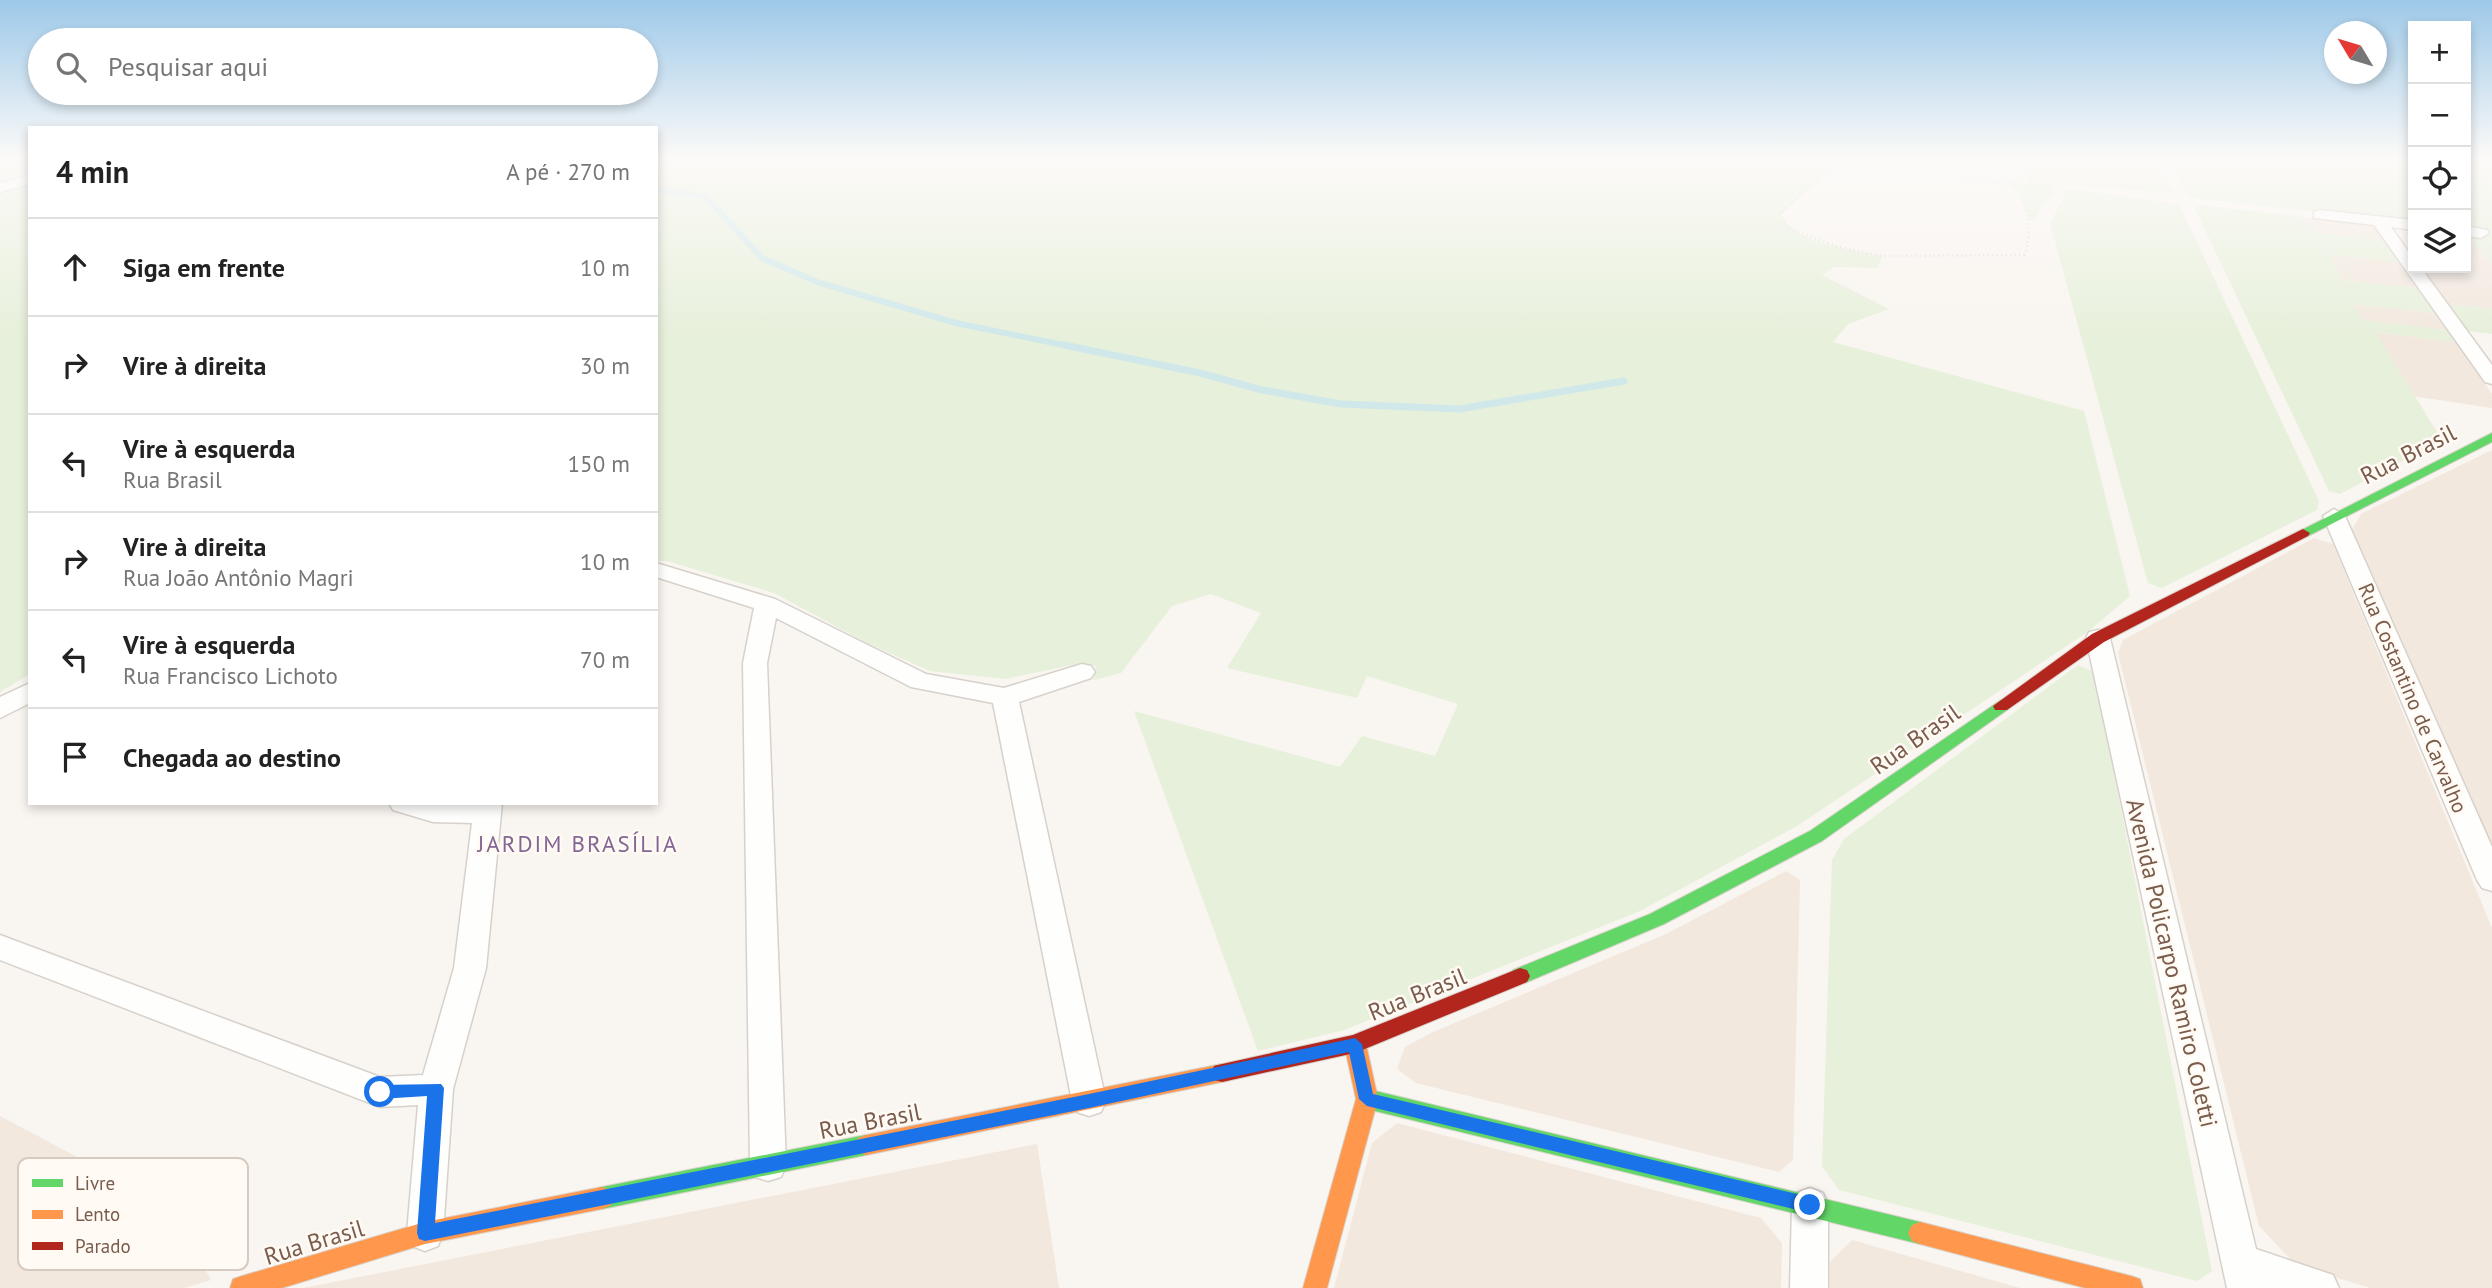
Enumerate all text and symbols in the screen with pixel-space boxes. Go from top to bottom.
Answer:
north arrow [2324,21,2387,84]
map controls [2408,21,2471,273]
button: + [2408,21,2471,84]
search box [28,28,658,105]
icon: search [52,48,90,86]
text: Pesquisar aqui [108,50,268,83]
button: − [2408,84,2471,147]
button: locate [2408,147,2471,210]
text: 4 min [56,152,129,191]
text: A pé · 270 m [506,157,630,186]
button: layers [2408,210,2471,273]
icon: ahead [56,248,94,286]
text: Siga em frente [123,251,285,284]
text: 10 m [580,253,630,282]
icon: right [56,346,94,384]
text: Vire à direita [123,349,266,382]
text: 30 m [580,351,630,380]
street label: Rua Brasil [2355,417,2461,491]
text: Vire à esquerda [123,432,295,465]
icon: left [56,444,94,482]
text: 150 m [568,449,630,478]
text: Rua Brasil [123,465,222,494]
text: Vire à direita [123,530,266,563]
icon: right [56,542,94,580]
text: 10 m [580,547,630,576]
text: Rua João Antônio Magri [123,563,354,592]
street label: Rua Costantino de Carvalho [2352,579,2474,817]
text: Vire à esquerda [123,628,295,661]
icon: left [56,640,94,678]
text: 70 m [580,645,630,674]
text: Rua Francisco Lichoto [123,661,338,690]
street label: Rua Brasil [1864,697,1966,781]
icon: arrive [56,738,94,776]
text: Chegada ao destino [123,741,341,774]
street label: Avenida Policarpo Ramiro Coletti [2119,796,2225,1130]
district label: JARDIM BRASÍLIA [477,829,678,858]
street label: Rua Brasil [1363,960,1471,1028]
route start [364,1076,395,1107]
street label: Rua Brasil [817,1096,923,1146]
legend [18,1158,248,1270]
text: Livre [75,1171,115,1195]
route end [1794,1189,1825,1220]
text: Lento [75,1202,120,1226]
street label: Rua Brasil [260,1212,368,1272]
text: Parado [75,1234,131,1258]

